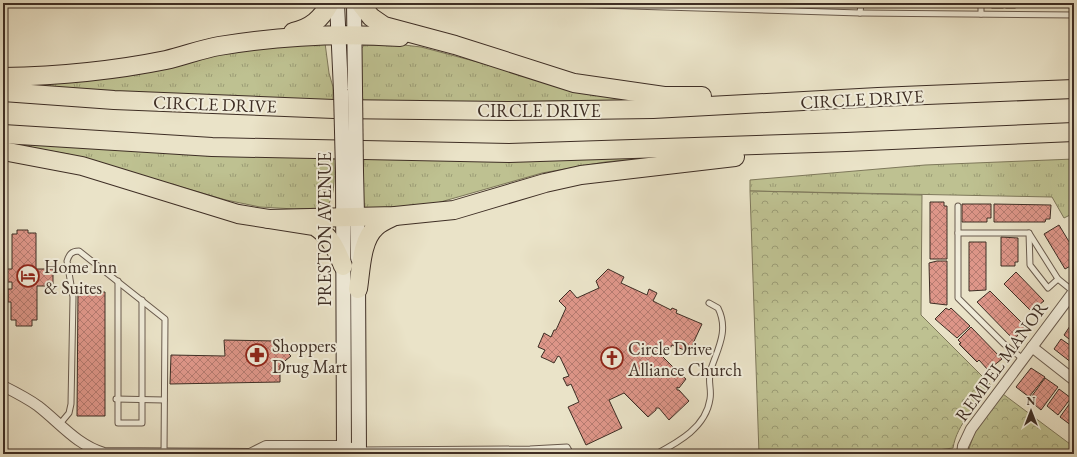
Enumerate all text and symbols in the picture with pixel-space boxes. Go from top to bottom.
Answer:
street label: CIRCLE DRIVE [800,84,924,114]
street label: CIRCLE DRIVE [153,90,277,118]
street label: CIRCLE DRIVE [477,99,601,122]
street label: PRESTON AVENUE [313,152,336,306]
place label: Home Inn & Suites [44,255,118,299]
hotel icon: Home Inn & Suites [15,263,41,289]
street label: REMPEL MANOR [950,297,1052,425]
place label: Shoppers Drug Mart [272,334,348,378]
place label: Circle Drive Alliance Church [627,337,742,381]
pharmacy icon: Shoppers Drug Mart [244,342,270,368]
church icon: Circle Drive Alliance Church [599,345,625,371]
north arrow [1011,391,1051,431]

